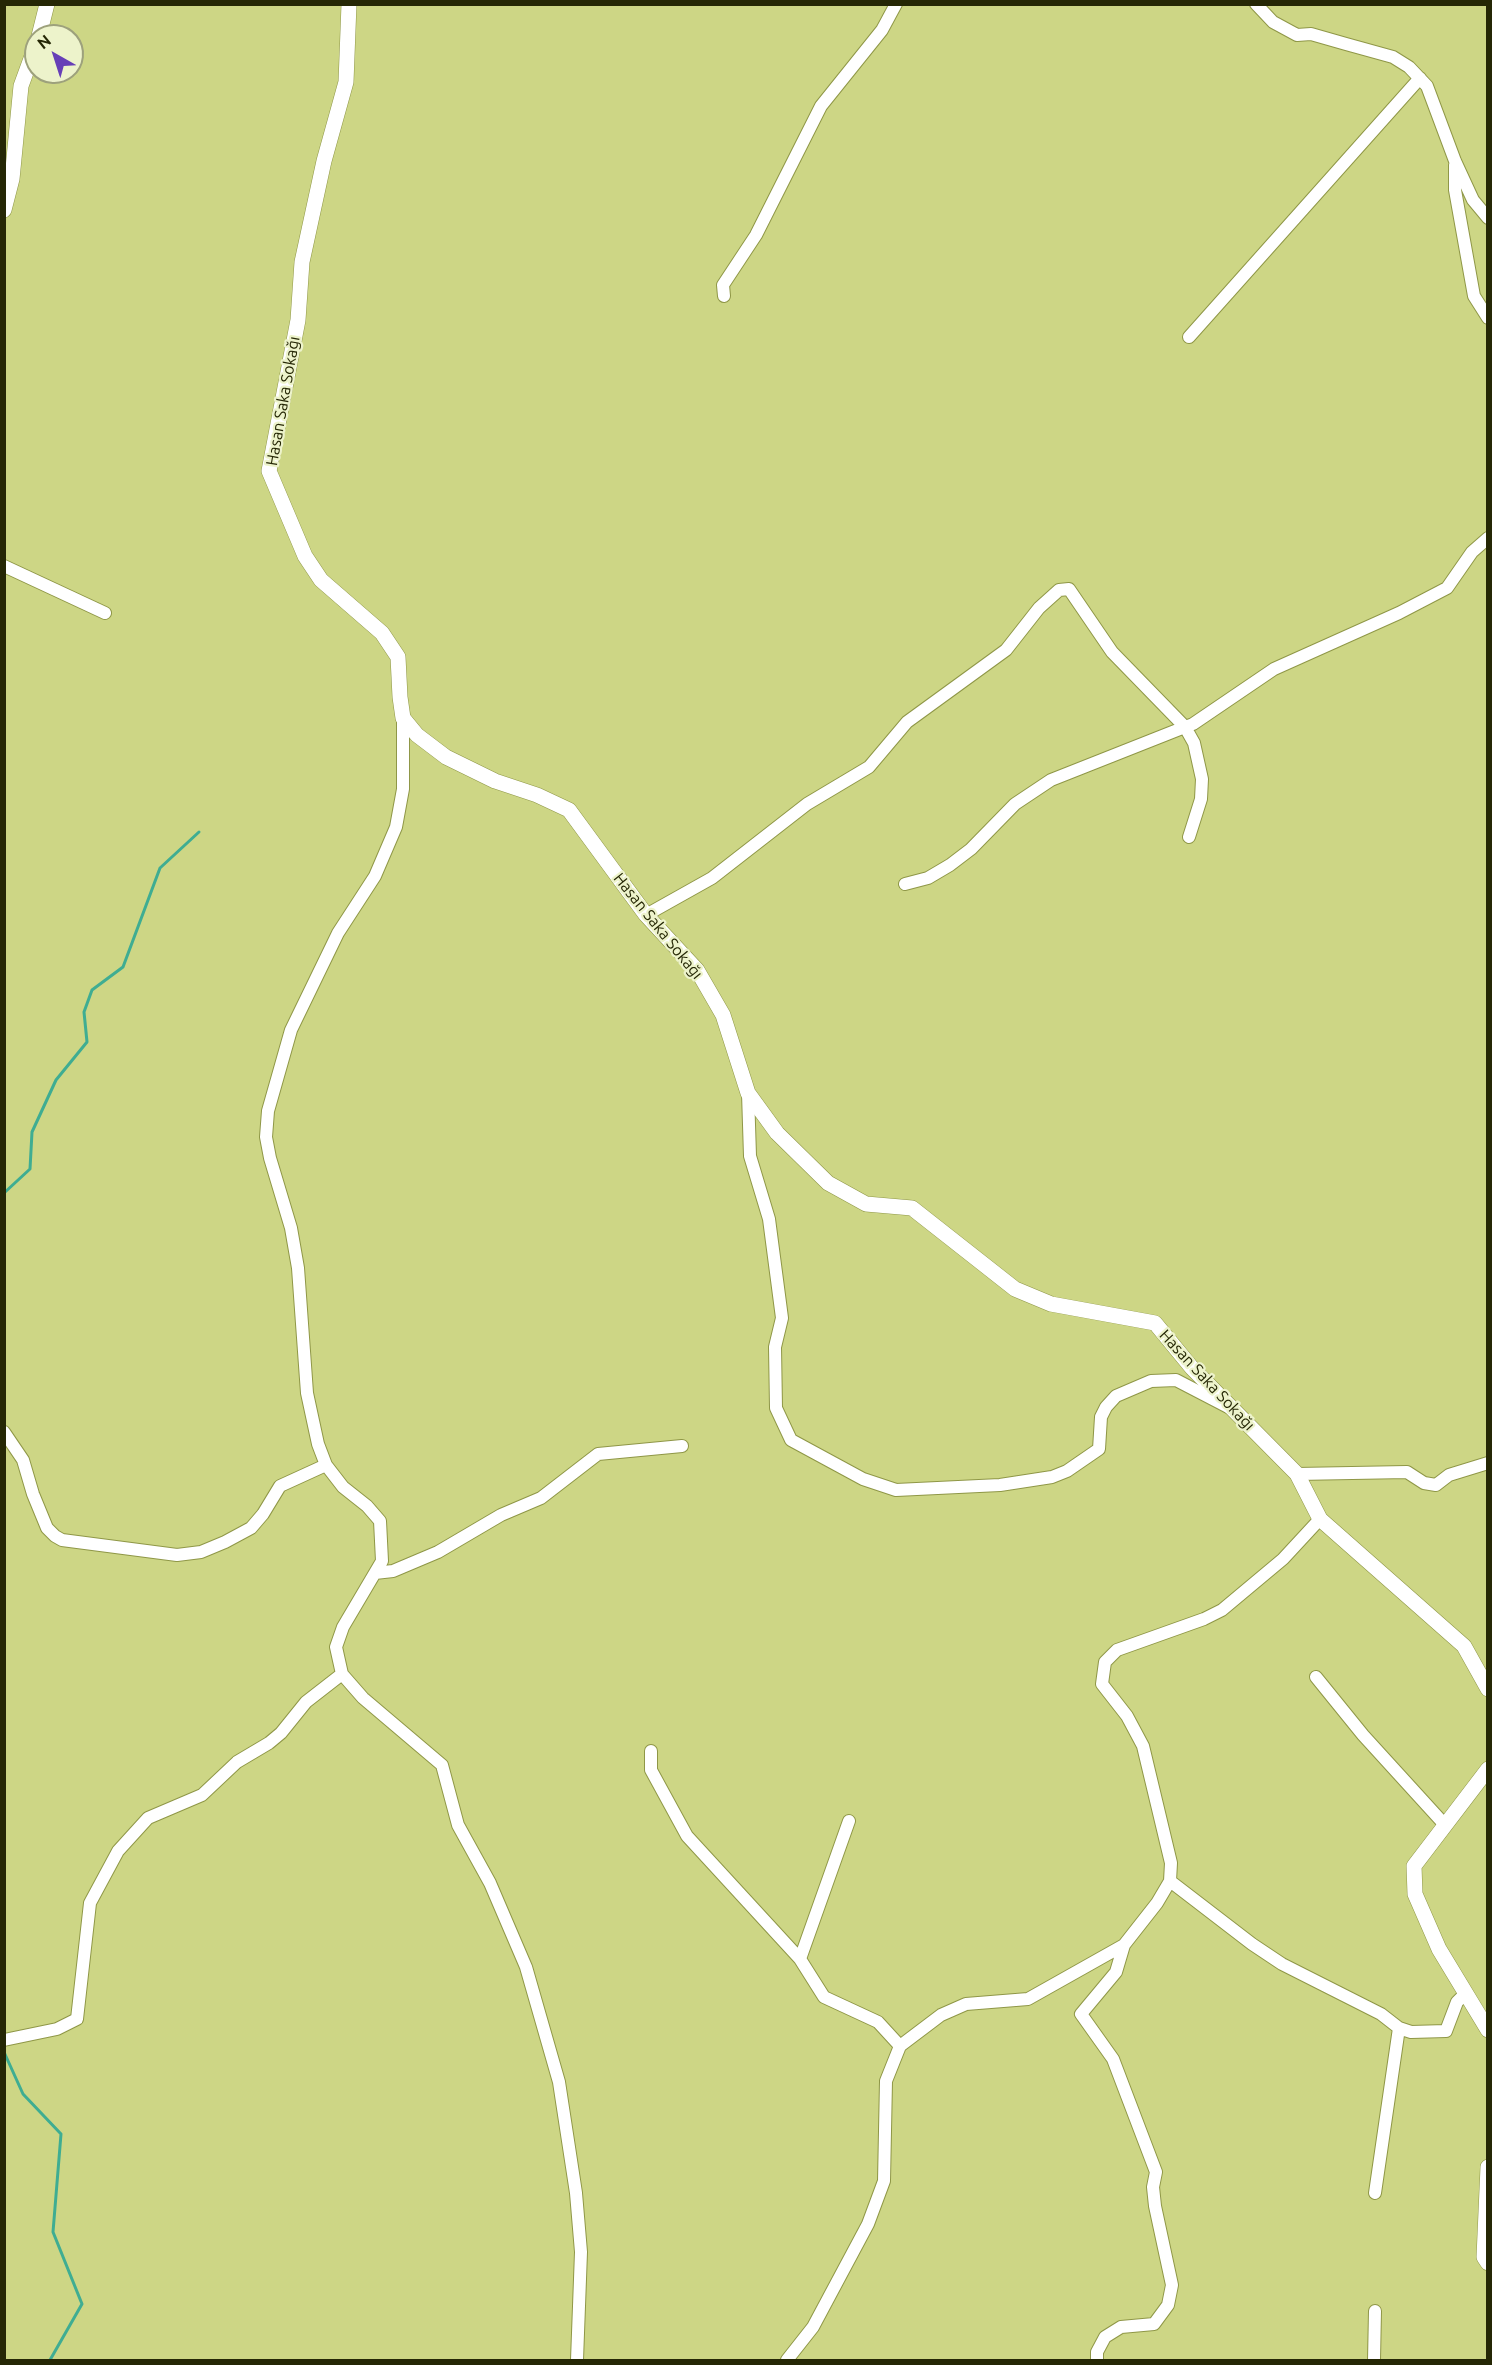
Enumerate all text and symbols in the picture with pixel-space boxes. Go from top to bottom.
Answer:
north arrow [24,24,84,84]
text: N [34,31,54,52]
street label: Hasan Saka Sokağı [262,335,304,467]
street label: Hasan Saka Sokağı [609,869,707,983]
street label: Hasan Saka Sokağı [1155,1326,1259,1434]

